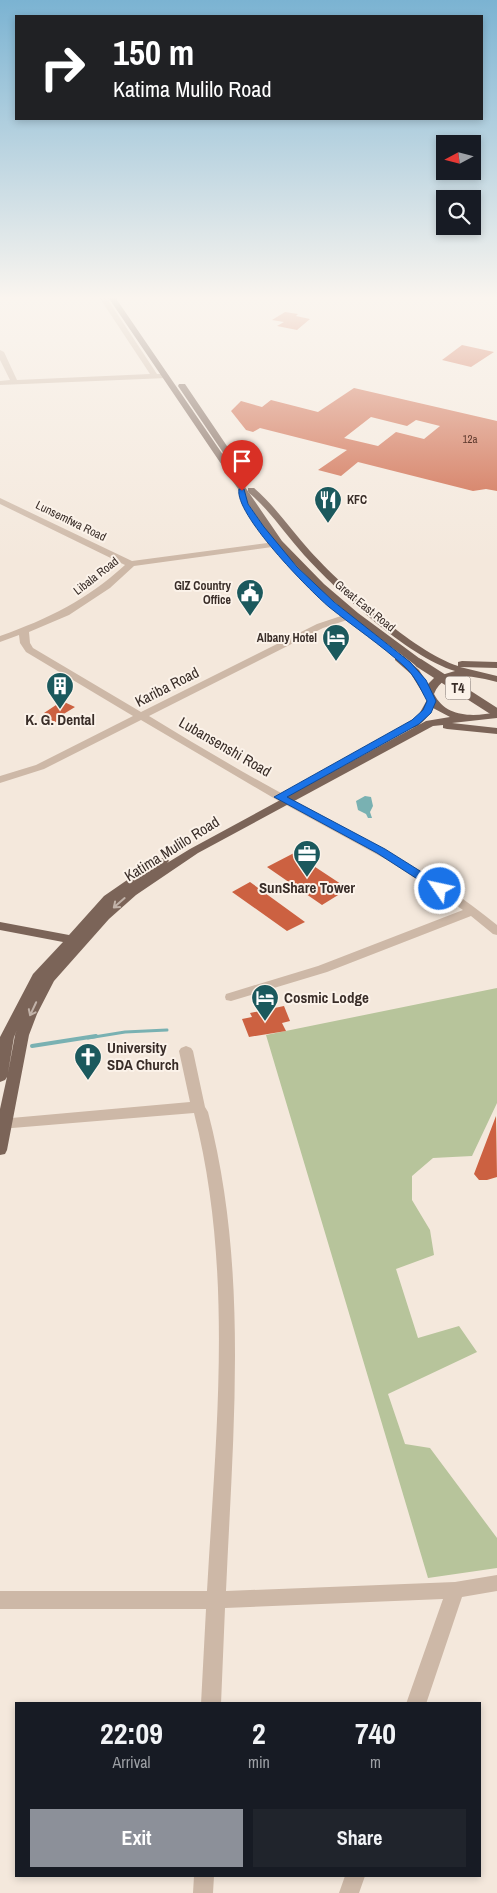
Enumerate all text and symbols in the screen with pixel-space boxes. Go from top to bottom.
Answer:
text: 150 m [113,29,194,76]
icon: right [30,35,95,100]
text: Katima Mulilo Road [113,74,271,104]
north arrow [436,135,481,180]
map controls [436,135,481,235]
button: search [436,190,481,235]
house number: 12a [462,432,478,446]
pin [221,440,263,491]
icon: arrive [228,447,256,475]
restaurant icon: KFC [313,485,343,524]
place label: KFC [347,492,367,508]
street label: Lunsemfwa Road [33,497,109,545]
street label: Libala Road [70,553,122,599]
street label: Great East Road [331,577,399,635]
place label: GIZ Country Office [174,578,232,608]
public building icon: GIZ Country Office [235,578,265,617]
hotel icon: Albany Hotel [321,623,351,662]
place label: Albany Hotel [257,630,317,646]
street label: Kariba Road [131,662,202,712]
building icon: K. G. Dental [45,671,75,710]
road number: T4 [446,676,470,700]
place label: K. G. Dental [25,709,95,730]
street label: Lubansenshi Road [175,712,275,781]
street label: Katima Mulilo Road [120,811,223,886]
office icon: SunShare Tower [292,839,322,878]
position arrow [413,862,465,914]
place label: SunShare Tower [259,877,355,898]
one-way arrow [113,897,126,909]
hotel icon: Cosmic Lodge [250,983,280,1022]
place label: Cosmic Lodge [284,987,369,1008]
one-way arrow [28,1001,37,1016]
place label: University SDA Church [107,1037,179,1075]
church icon: University SDA Church [73,1042,103,1081]
text: 22:09 [100,1713,163,1753]
text: 2 [252,1713,266,1753]
text: 740 [355,1713,396,1753]
text: Arrival [113,1751,150,1773]
text: min [248,1751,270,1773]
text: m [370,1751,381,1773]
button: Exit [30,1809,243,1867]
button: Share [253,1809,466,1867]

